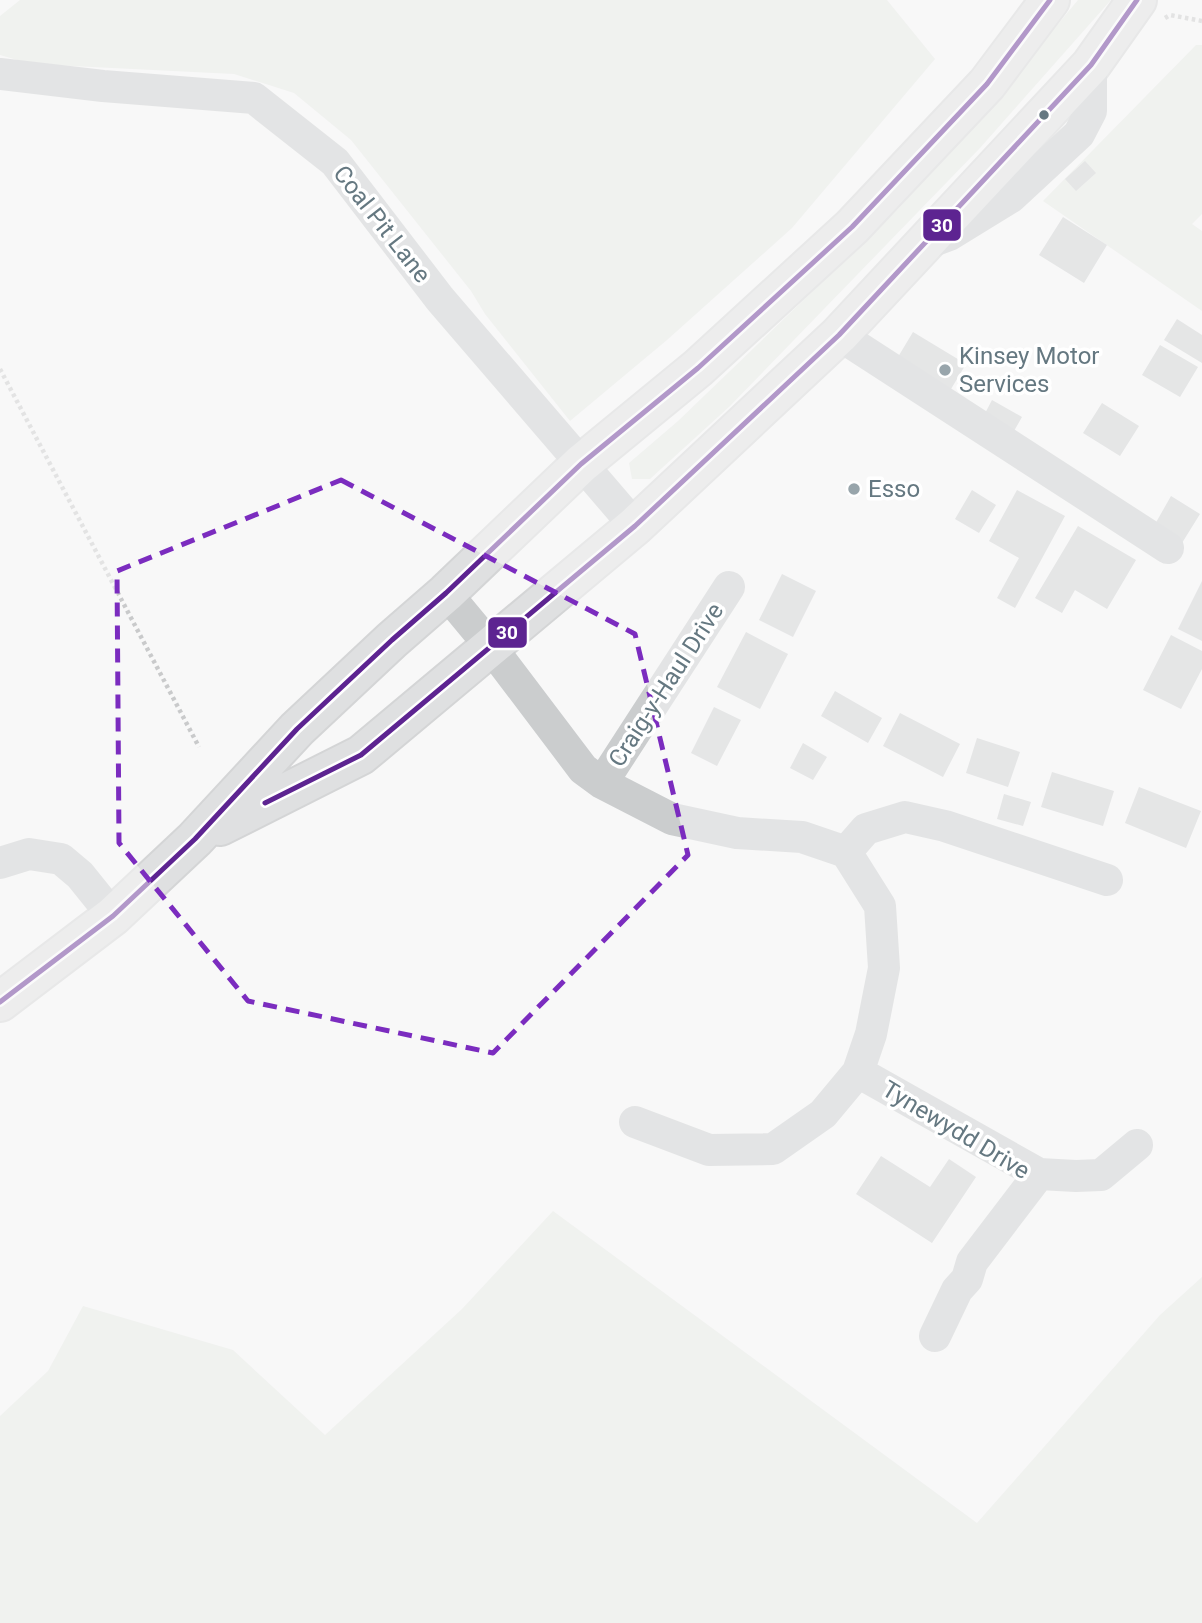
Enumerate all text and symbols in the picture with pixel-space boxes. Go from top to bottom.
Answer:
unlabelled marker [1037,108,1051,122]
street label: Coal Pit Lane [328,160,436,288]
line badge: 30 [922,208,962,242]
text: 30 [931,214,953,237]
place label: Kinsey Motor Services [959,342,1100,398]
marker: Kinsey Motor Services [937,362,953,378]
place label: Esso [868,475,920,503]
marker: Esso [846,481,862,497]
street label: Craig-y-Haul Drive [603,598,729,772]
line badge: 30 [487,616,528,649]
text: 30 [496,621,518,644]
street label: Tynewydd Drive [877,1075,1035,1185]

